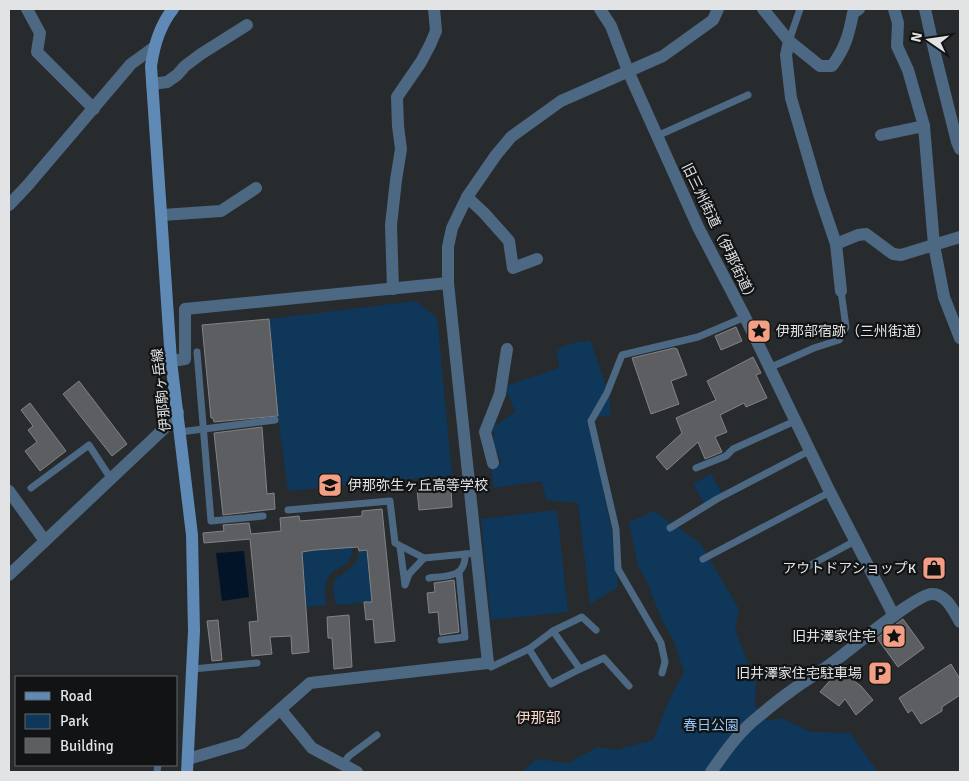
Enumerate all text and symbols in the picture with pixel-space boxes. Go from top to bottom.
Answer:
north arrow [904,15,954,65]
text: N [907,31,926,44]
street label: 旧三州街道（伊那街道） [678,160,761,306]
place icon: 伊那部宿跡（三州街道） [746,318,772,344]
place label: 伊那部宿跡（三州街道） [776,323,930,340]
street label: 伊那駒ヶ岳線 [149,347,174,433]
school or university icon: 伊那弥生ヶ丘高等学校 [317,472,343,498]
place label: 伊那弥生ヶ丘高等学校 [348,477,488,494]
shop icon: アウトドアショップK [921,555,947,581]
place label: アウトドアショップK [782,560,917,577]
place icon: 旧井澤家住宅 [881,623,907,649]
place label: 旧井澤家住宅 [792,628,876,645]
parking icon: 旧井澤家住宅駐車場 [867,660,893,686]
place label: 旧井澤家住宅駐車場 [736,665,862,682]
legend [15,676,178,766]
text: Road [60,687,92,705]
district label: 伊那部 [515,709,561,727]
text: Park [60,712,89,730]
park label: 春日公園 [683,717,739,734]
text: Building [60,737,114,755]

